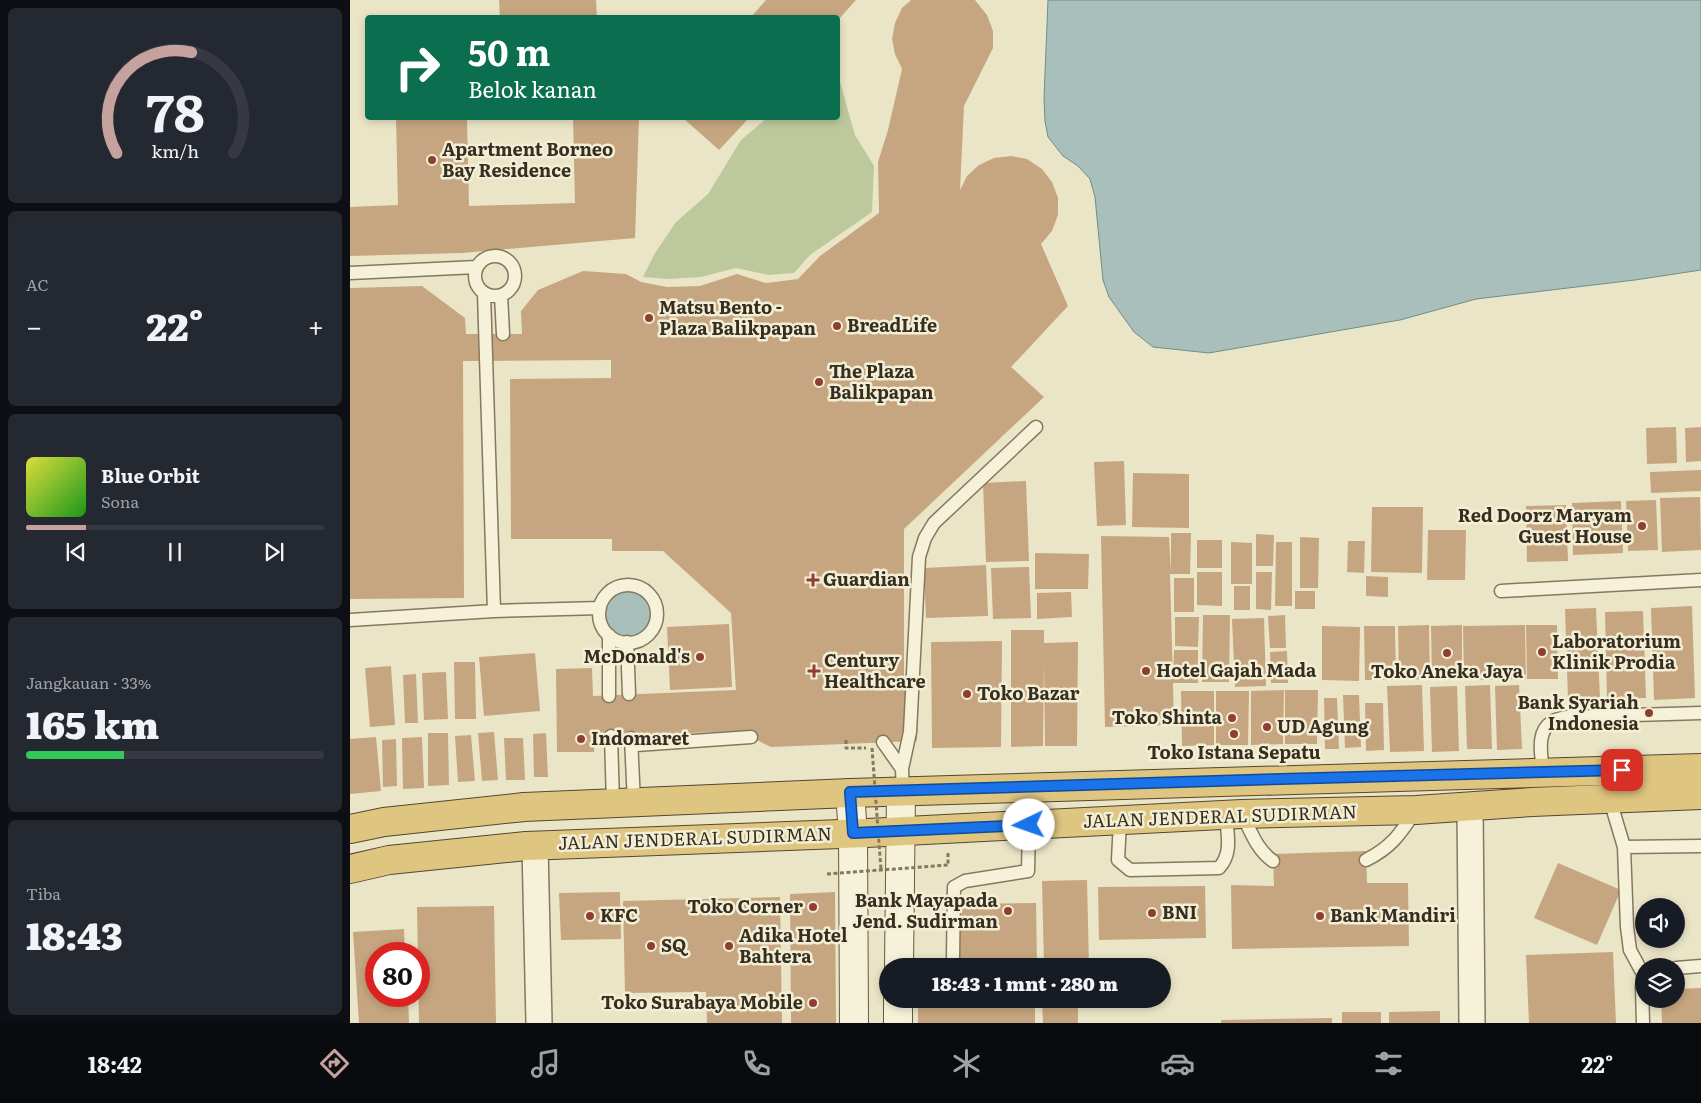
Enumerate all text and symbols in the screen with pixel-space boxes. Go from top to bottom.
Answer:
text: 50 m [468,25,551,77]
icon: right [385,35,450,100]
text: 78 [146,70,204,148]
text: Belok kanan [468,72,597,105]
place label: Apartment Borneo Bay Residence [442,135,613,183]
text: km/h [151,137,199,164]
marker: Apartment Borneo Bay Residence [426,154,438,166]
text: AC [26,272,49,296]
place label: Matsu Bento - Plaza Balikpapan [659,293,816,341]
text: 22° [146,296,204,353]
text: − [26,304,42,346]
text: + [308,304,324,346]
place label: BreadLife [847,311,937,338]
marker: Matsu Bento - Plaza Balikpapan [643,312,655,324]
marker: BreadLife [831,320,843,332]
place label: The Plaza Balikpapan [829,357,934,405]
marker: The Plaza Balikpapan [813,376,825,388]
text: Blue Orbit [101,461,200,489]
text: Sona [101,489,139,513]
place label: Red Doorz Maryam Guest House [1458,501,1632,549]
marker: Red Doorz Maryam Guest House [1636,520,1648,532]
icon: previous [62,538,90,566]
icon: pause [161,538,189,566]
icon: next [260,538,288,566]
place label: Guardian [823,565,910,592]
marker: Guardian [807,574,819,586]
place label: Laboratorium Klinik Prodia [1552,627,1681,675]
place label: McDonald's [584,642,690,669]
place label: Century Healthcare [824,646,926,694]
marker: Laboratorium Klinik Prodia [1536,646,1548,658]
marker: Toko Aneka Jaya [1441,647,1453,659]
marker: McDonald's [694,651,706,663]
place label: Hotel Gajah Mada [1156,656,1317,683]
place label: Toko Aneka Jaya [1371,657,1524,684]
marker: Century Healthcare [808,665,820,677]
marker: Hotel Gajah Mada [1140,665,1152,677]
text: Jangkauan · 33% [26,670,151,694]
place label: Toko Bazar [977,679,1080,706]
marker: Toko Bazar [961,688,973,700]
place label: Bank Syariah Indonesia [1517,688,1640,736]
text: 165 km [26,694,159,751]
place label: Toko Shinta [1112,703,1223,730]
marker: Bank Syariah Indonesia [1643,707,1655,719]
marker: Toko Shinta [1226,712,1238,724]
place label: UD Agung [1277,712,1370,739]
marker: UD Agung [1261,721,1273,733]
place label: Indomaret [591,724,689,751]
marker: Toko Istana Sepatu [1228,728,1240,740]
marker: Indomaret [575,733,587,745]
place label: Toko Istana Sepatu [1147,738,1321,765]
pin [1601,749,1643,791]
icon: arrive [1608,756,1636,784]
street label: JALAN JENDERAL SUDIRMAN [1082,797,1357,834]
position arrow [1002,798,1054,850]
street label: JALAN JENDERAL SUDIRMAN [557,819,832,856]
text: Tiba [26,881,61,905]
place label: Bank Mayapada Jend. Sudirman [853,886,999,934]
place label: Toko Corner [687,892,803,919]
place label: BNI [1162,898,1197,925]
map controls [1635,898,1685,1008]
button: sound [1635,898,1685,948]
place label: KFC [600,901,638,928]
marker: Toko Corner [807,901,819,913]
place label: Bank Mandiri [1330,901,1456,928]
text: 18:43 [26,905,123,962]
marker: Bank Mayapada Jend. Sudirman [1002,905,1014,917]
marker: BNI [1146,907,1158,919]
marker: KFC [584,910,596,922]
marker: Bank Mandiri [1314,910,1326,922]
place label: Adika Hotel Bahtera [739,921,848,969]
place label: SQ [661,931,689,958]
marker: SQ [645,940,657,952]
marker: Adika Hotel Bahtera [723,940,735,952]
speed limit sign: 80 [365,942,430,1007]
button: layers [1635,958,1685,1008]
text: 18:43 · 1 mnt · 280 m [932,969,1118,997]
place label: Toko Surabaya Mobile [601,988,803,1015]
marker: Toko Surabaya Mobile [807,997,819,1009]
icon: directions [317,1046,352,1081]
icon: music [528,1046,563,1081]
icon: phone [739,1046,774,1081]
icon: climate [949,1046,984,1081]
icon: car [1160,1046,1195,1081]
icon: filters [1371,1046,1406,1081]
text: 18:42 [88,1047,142,1080]
text: 22° [1581,1047,1613,1080]

